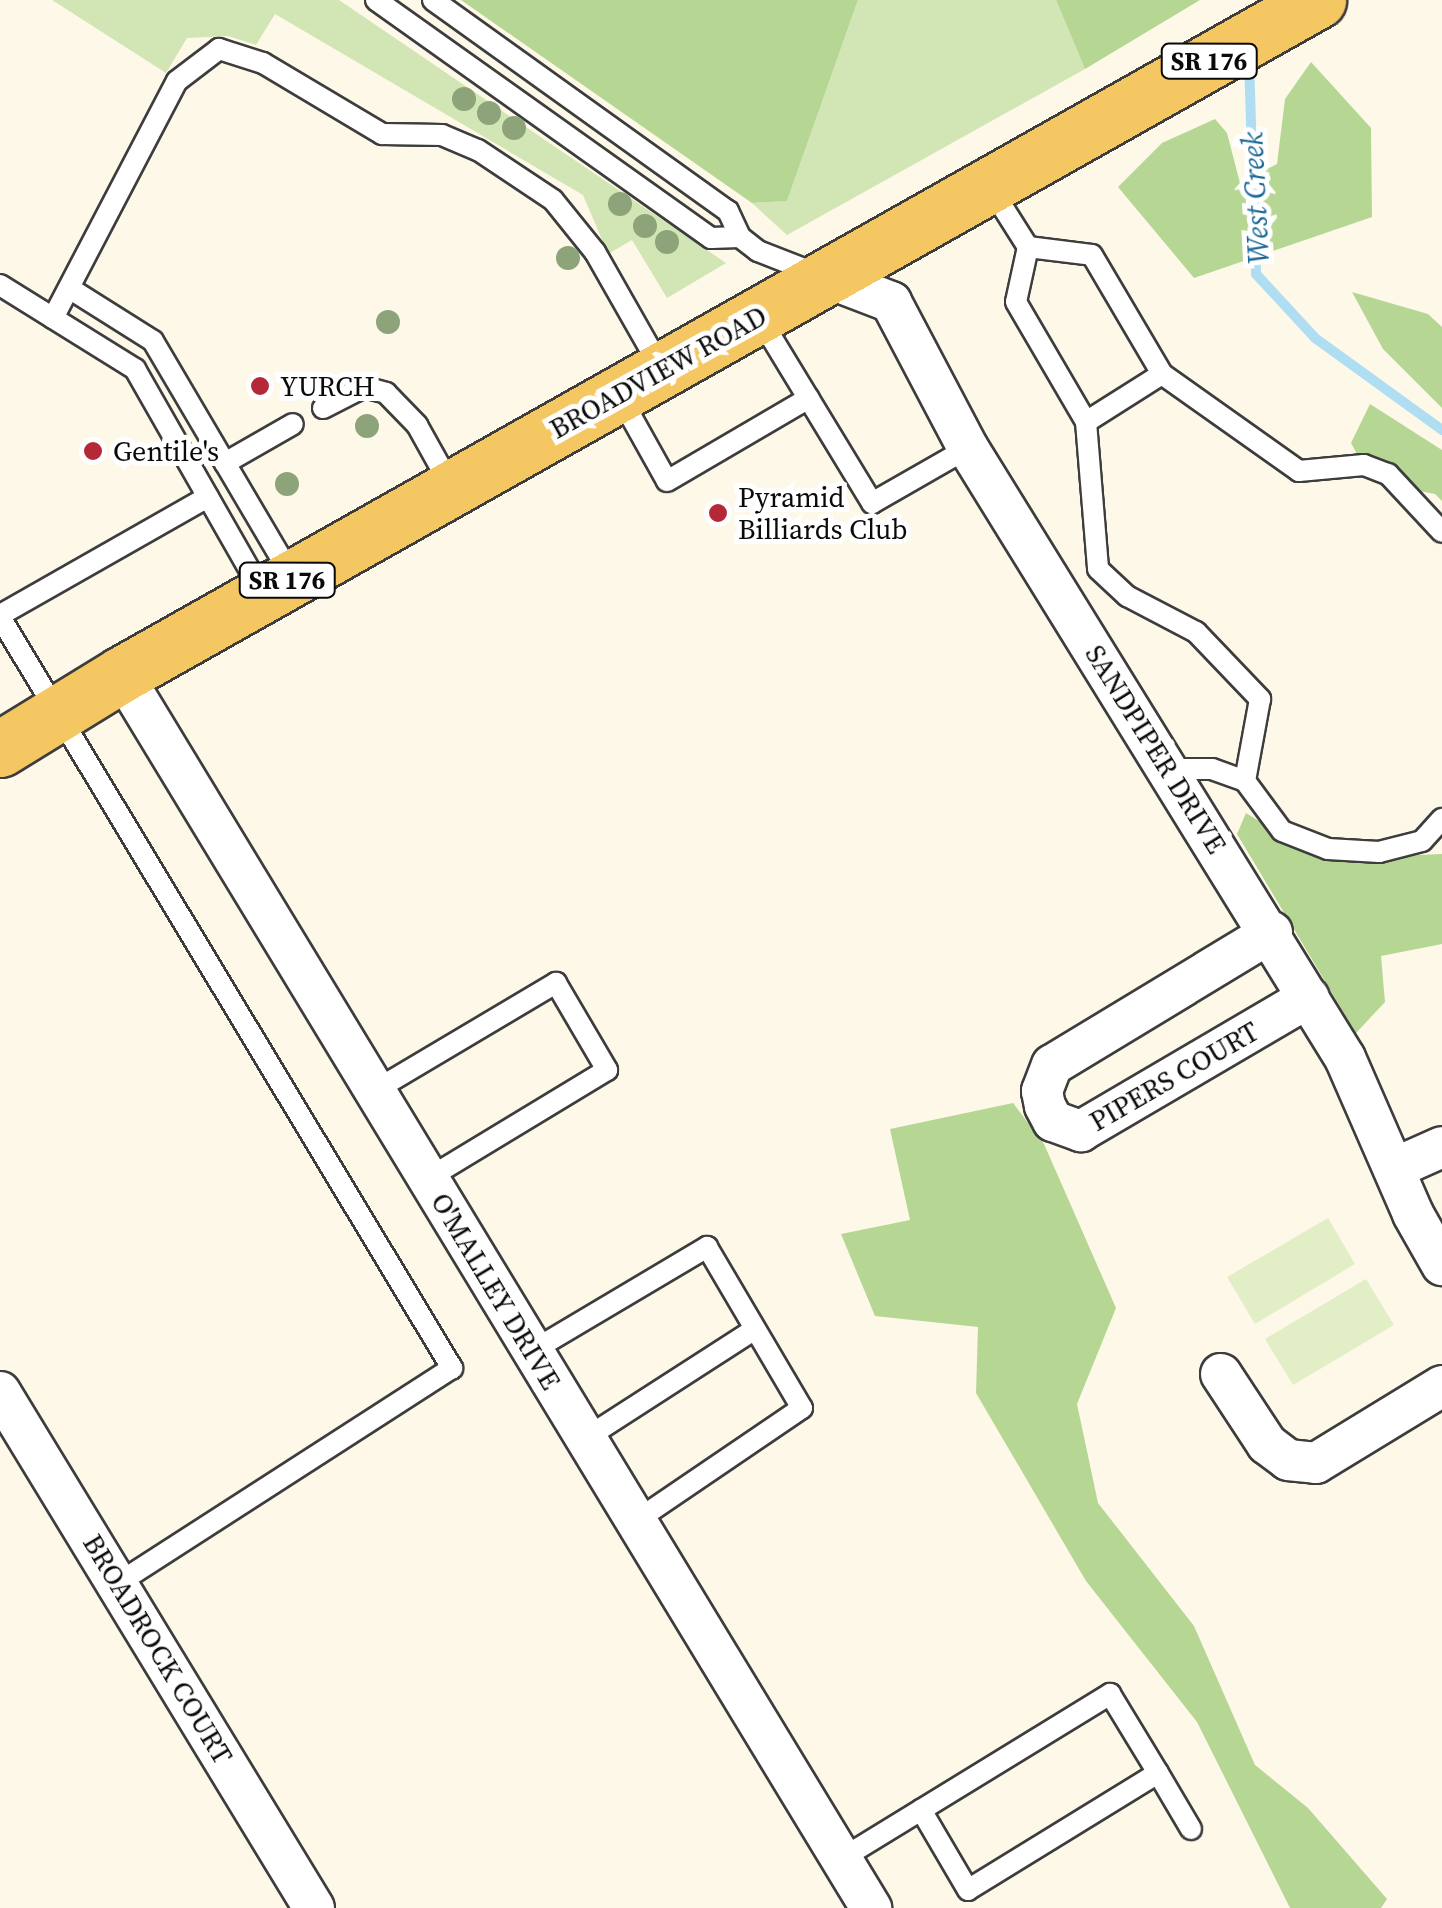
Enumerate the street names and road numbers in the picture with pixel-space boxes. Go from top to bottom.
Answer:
road number: SR 176 [1159,41,1259,81]
street label: BROADVIEW ROAD [543,298,773,446]
road number: SR 176 [237,560,337,600]
street label: SANDPIPER DRIVE [1078,639,1234,859]
street label: PIPERS COURT [1083,1014,1265,1138]
street label: O'MALLEY DRIVE [424,1186,568,1396]
street label: BROADROCK COURT [76,1528,240,1770]

